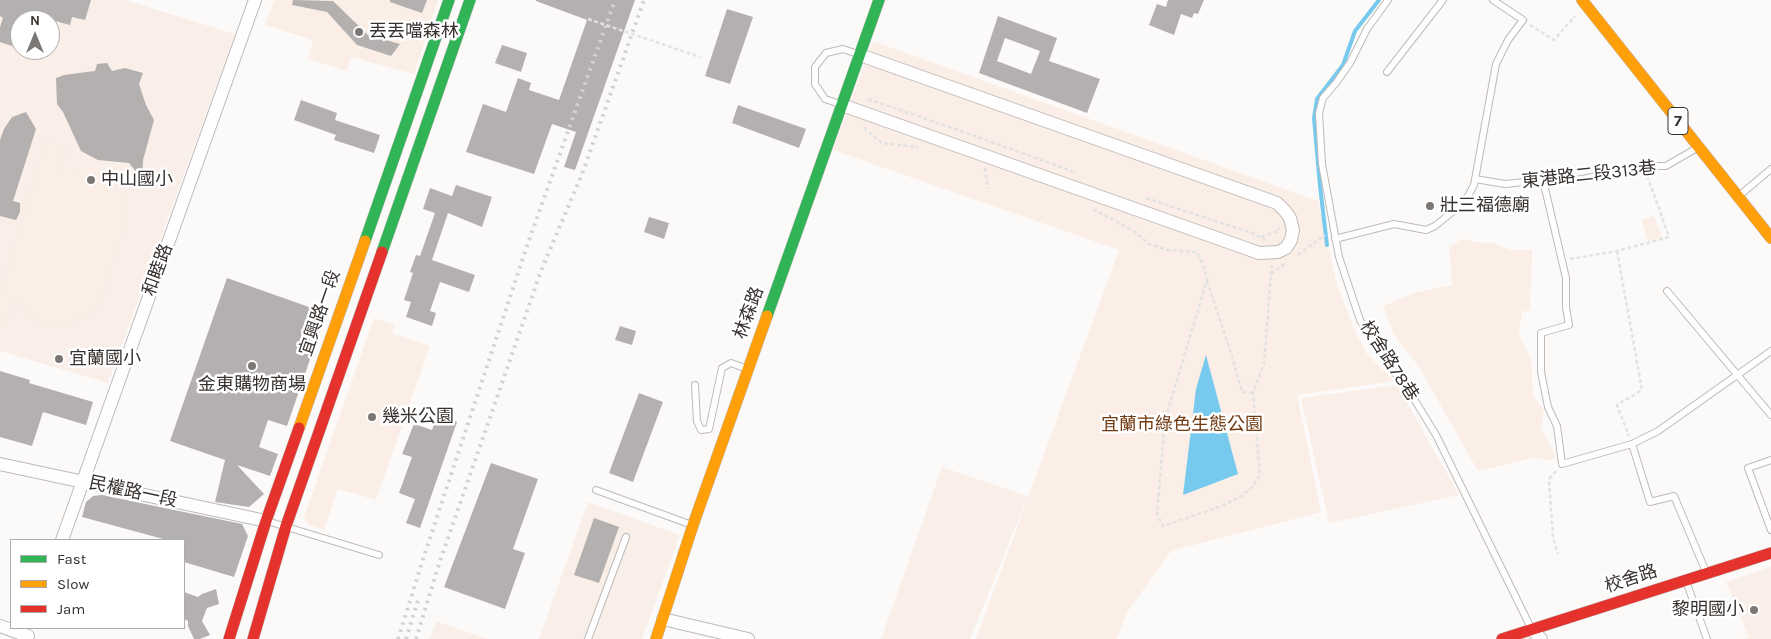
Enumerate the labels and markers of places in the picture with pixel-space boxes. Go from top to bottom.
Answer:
place label: 丟丟噹森林 [369,21,459,43]
marker: 丟丟噹森林 [353,26,365,38]
place label: 中山國小 [101,169,173,191]
marker: 中山國小 [85,174,97,186]
place label: 壯三福德廟 [1440,195,1530,217]
marker: 壯三福德廟 [1424,200,1436,212]
place label: 宜蘭國小 [69,348,141,370]
marker: 宜蘭國小 [53,353,65,365]
marker: 金東購物商場 [246,360,258,372]
place label: 金東購物商場 [198,374,306,396]
place label: 幾米公園 [382,406,454,428]
marker: 幾米公園 [366,411,378,423]
place label: 黎明國小 [1672,599,1744,621]
marker: 黎明國小 [1748,604,1760,616]

